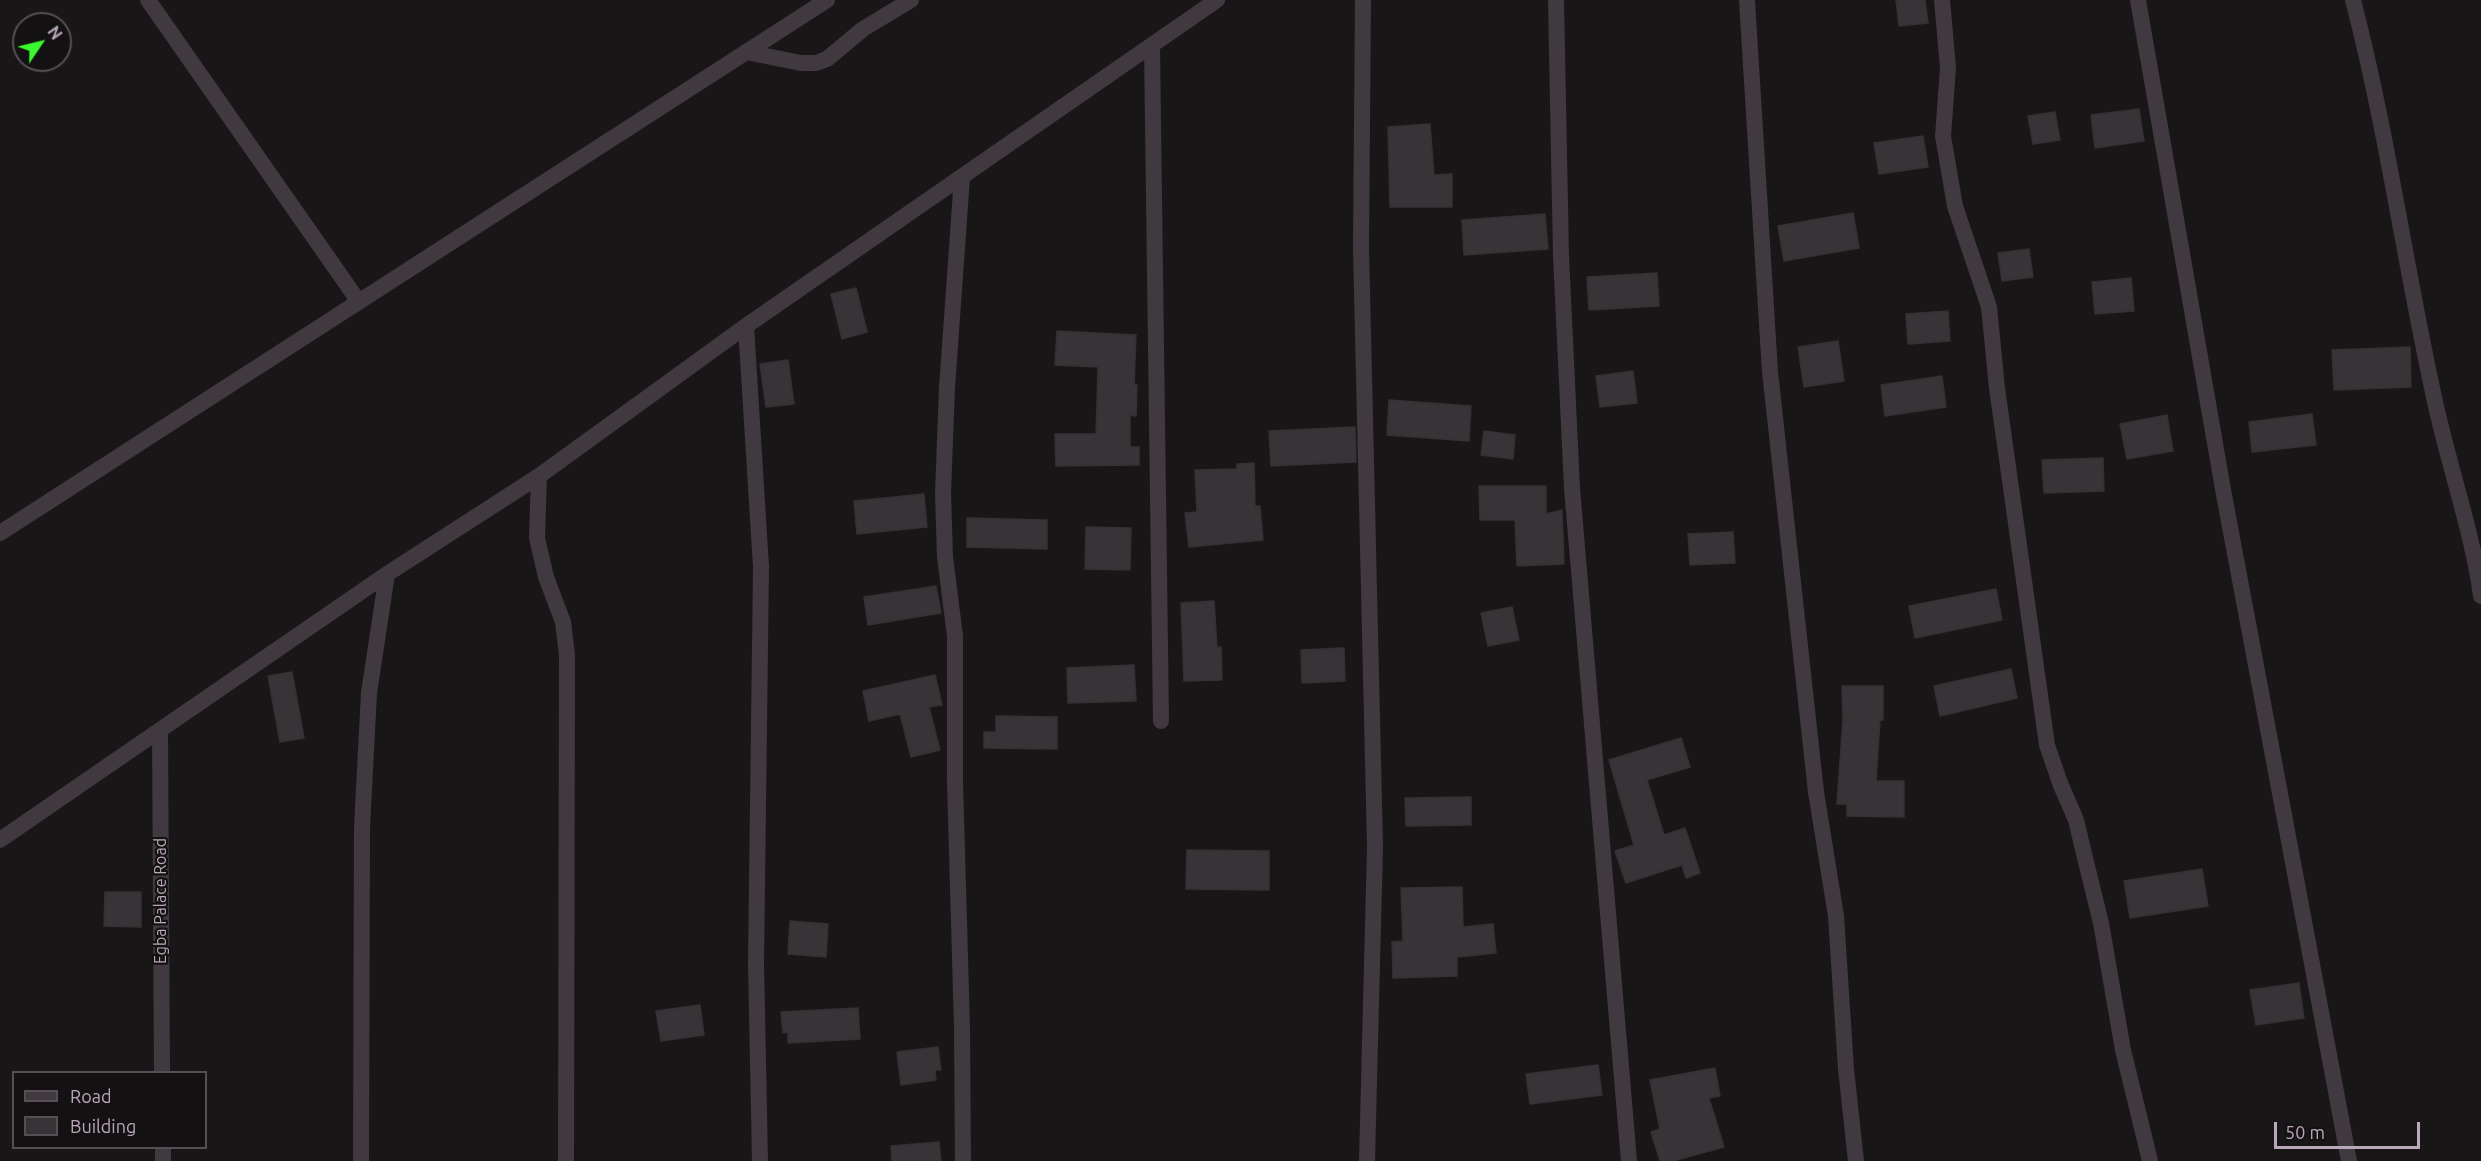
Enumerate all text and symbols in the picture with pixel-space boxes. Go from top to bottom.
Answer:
north arrow [12,12,72,72]
text: N [44,23,66,43]
street label: Egba Palace Road [151,838,171,964]
legend [12,1071,207,1149]
text: Road [70,1086,112,1106]
scale bar [2277,1110,2422,1148]
text: Building [70,1116,136,1136]
text: 50 m [2285,1122,2325,1142]

